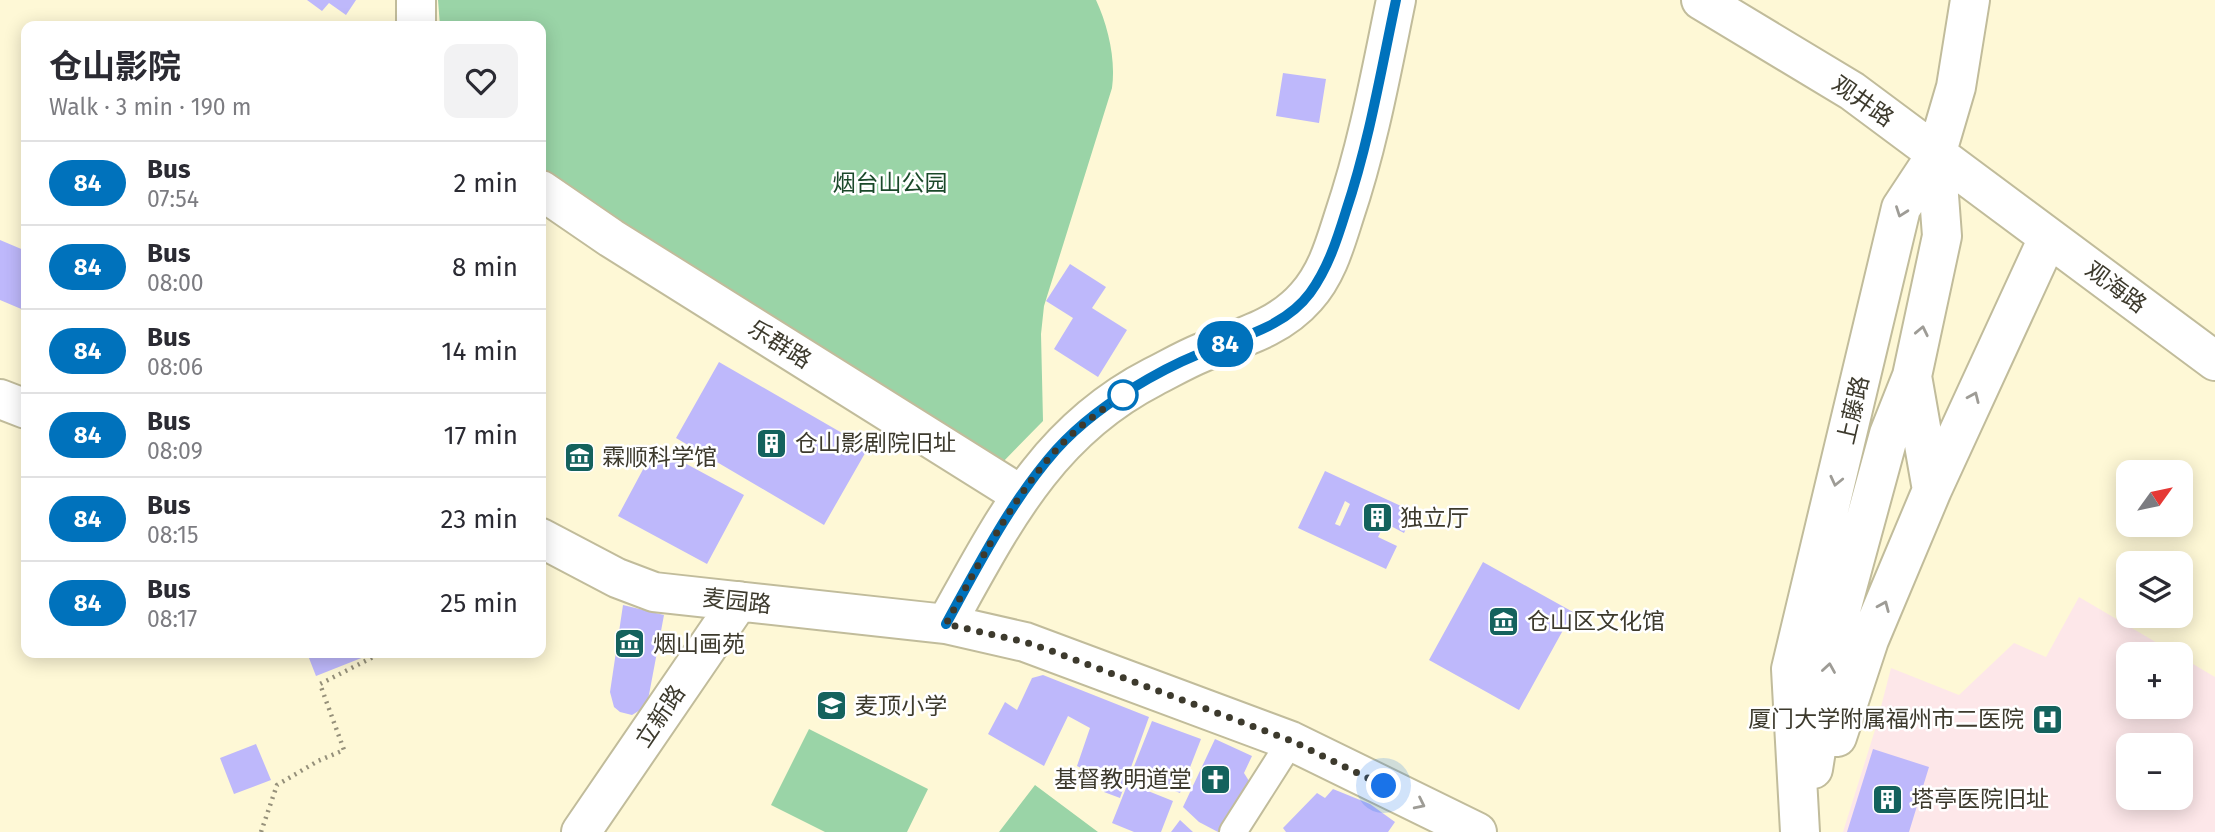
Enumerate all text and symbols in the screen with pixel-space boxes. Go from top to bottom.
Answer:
button: heart [444,44,518,118]
text: 仓山影院 [49,47,181,87]
street label: 观井路 [1827,70,1899,132]
text: Walk · 3 min · 190 m [49,93,251,121]
text: Bus [147,154,190,185]
text: 2 min [453,168,518,199]
text: 84 [74,169,101,197]
park label: 烟台山公园 [833,169,948,197]
text: 07:54 [147,185,199,213]
one-way arrow [1895,206,1909,218]
text: Bus [147,238,190,269]
text: 8 min [452,252,518,283]
text: 84 [74,253,101,281]
street label: 观海路 [2080,255,2152,319]
text: 08:00 [147,269,204,297]
street label: 乐群路 [743,314,817,374]
line badge: 84 [1194,321,1256,367]
text: Bus [147,322,190,353]
one-way arrow [1913,325,1928,337]
text: 84 [1211,330,1239,358]
text: 14 min [441,336,518,367]
text: 84 [74,337,101,365]
text: 08:06 [147,353,203,381]
street label: 上藤路 [1832,373,1874,447]
unlabelled marker [1108,380,1138,410]
one-way arrow [1966,392,1980,404]
text: Bus [147,406,190,437]
text: 17 min [443,420,518,451]
text: 84 [74,421,101,449]
building icon: 仓山影剧院旧址 [755,426,789,460]
place label: 仓山影剧院旧址 [795,429,956,457]
text: 08:09 [147,437,203,465]
museum icon: 霖顺科学馆 [562,440,596,474]
place label: 霖顺科学馆 [602,443,717,471]
north arrow [2116,460,2193,537]
map controls [2116,460,2193,810]
one-way arrow [1830,475,1844,487]
text: Bus [147,490,190,521]
building icon: 独立厅 [1360,501,1394,535]
text: 23 min [441,504,518,535]
place label: 独立厅 [1400,504,1469,532]
text: 84 [74,505,101,533]
text: 08:15 [147,521,199,549]
button: layers [2116,551,2193,628]
text: Bus [147,574,190,605]
street label: 麦园路 [701,583,773,619]
text: 25 min [440,588,518,619]
text: 84 [74,589,101,617]
one-way arrow [1876,600,1890,613]
museum icon: 仓山区文化馆 [1487,604,1521,638]
text: 08:17 [147,605,197,633]
place label: 仓山区文化馆 [1527,607,1665,635]
museum icon: 烟山画苑 [613,627,647,661]
place label: 烟山画苑 [653,630,745,658]
button: + [2116,642,2193,719]
one-way arrow [1821,662,1836,674]
street label: 立新路 [629,680,691,752]
school or university icon: 麦顶小学 [815,689,849,723]
place label: 麦顶小学 [855,692,947,720]
hospital icon: 厦门大学附属福州市二医院 [2030,702,2064,736]
place label: 厦门大学附属福州市二医院 [1748,705,2024,733]
button: − [2116,733,2193,810]
church icon: 基督教明道堂 [1198,762,1232,796]
place label: 基督教明道堂 [1054,765,1192,793]
your location [1366,768,1401,803]
building icon: 塔亭医院旧址 [1871,782,1905,816]
place label: 塔亭医院旧址 [1911,785,2049,813]
one-way arrow [1413,796,1425,810]

